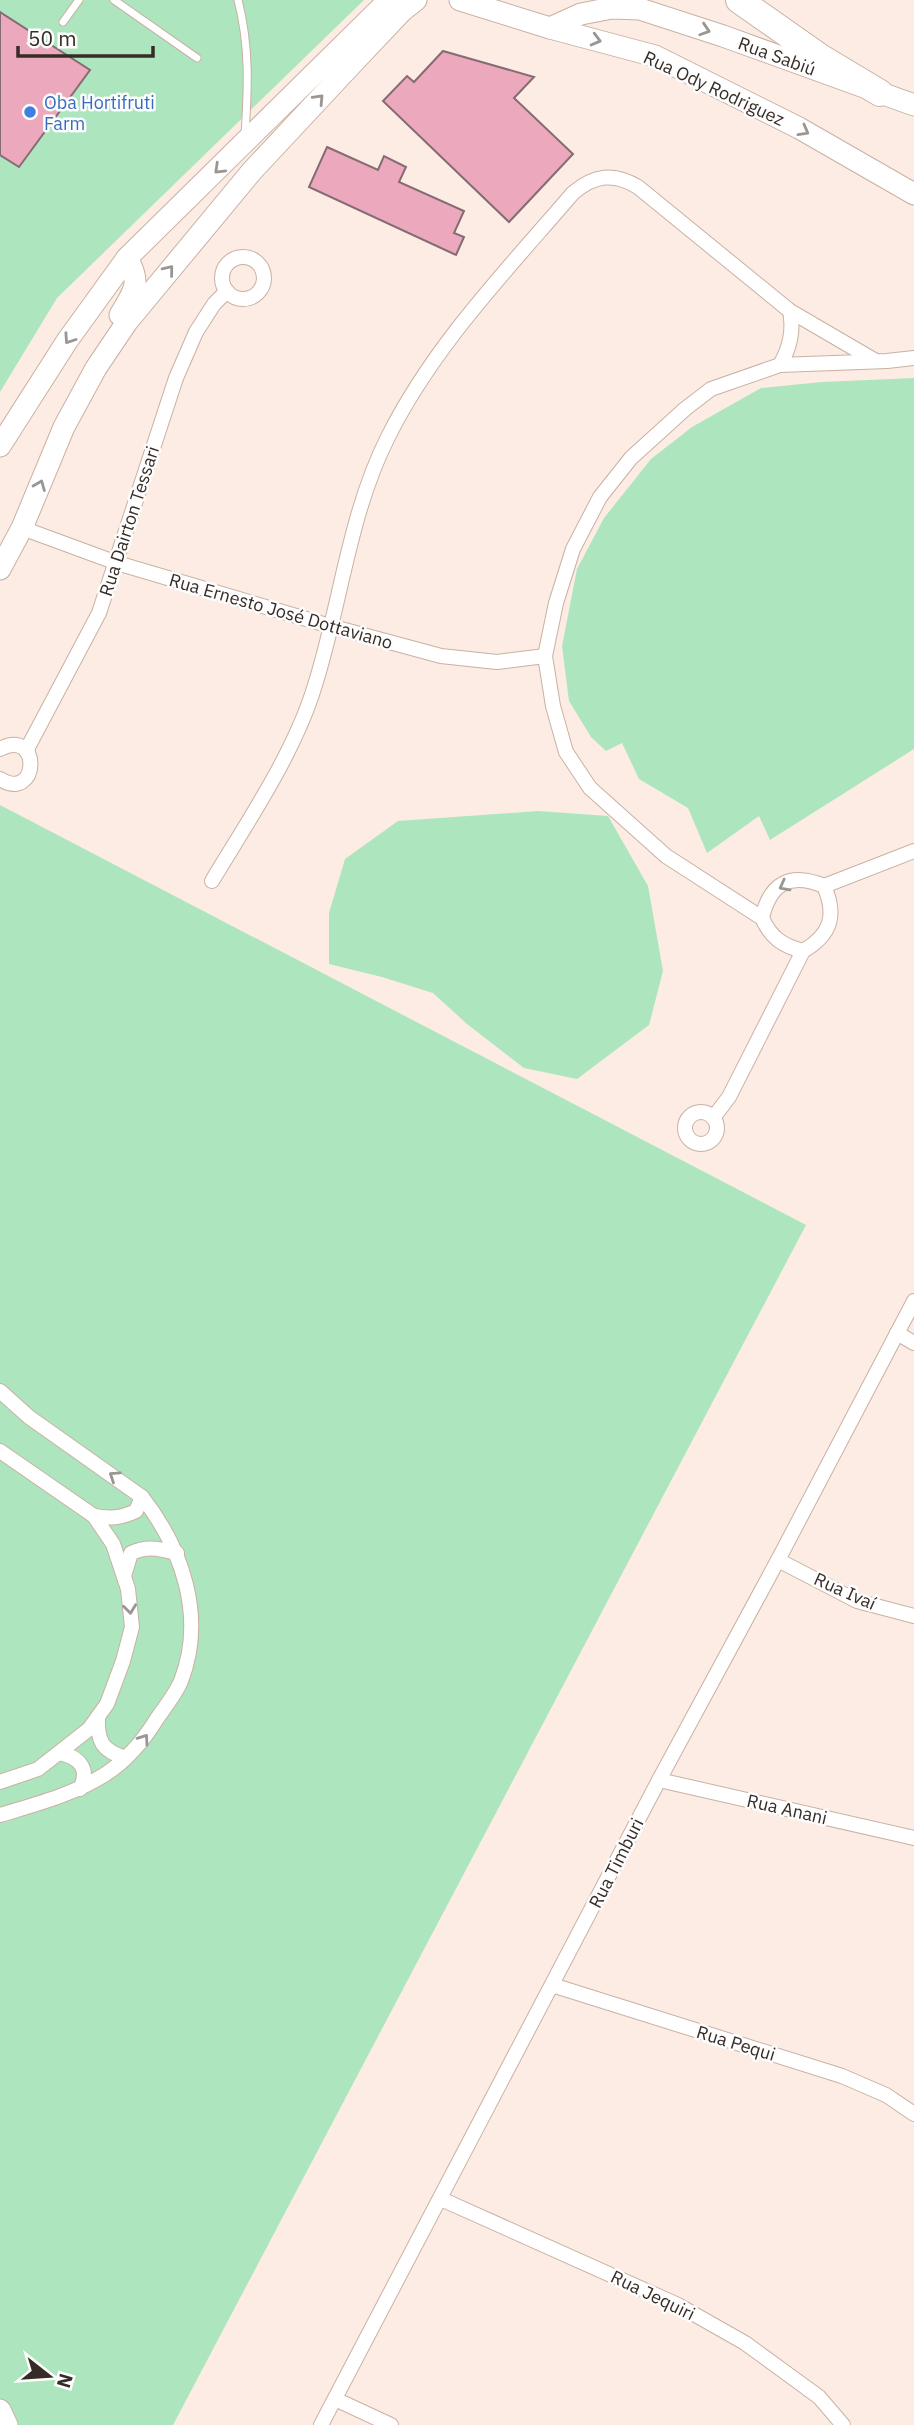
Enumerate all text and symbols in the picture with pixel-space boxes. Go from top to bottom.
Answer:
scale bar [18,14,152,58]
one-way arrow [698,22,711,36]
text: 50 m [28,24,77,52]
street label: Rua Sabiú [735,31,819,81]
one-way arrow [590,32,602,47]
street label: Rua Ody Rodriguez [640,45,788,131]
place label: Oba Hortifruti Farm [44,91,155,135]
one-way arrow [310,94,323,107]
marker: Oba Hortifruti Farm [22,104,38,120]
one-way arrow [796,123,809,136]
one-way arrow [214,160,227,173]
one-way arrow [161,266,173,279]
one-way arrow [65,331,77,344]
street label: Rua Dairton Tessari [94,443,164,599]
one-way arrow [32,480,46,492]
street label: Rua Ernesto José Dottaviano [167,568,395,654]
one-way arrow [779,877,792,891]
one-way arrow [109,1472,122,1484]
street label: Rua Ivaí [810,1567,880,1615]
one-way arrow [122,1603,137,1615]
one-way arrow [136,1734,148,1747]
street label: Rua Anani [745,1789,829,1829]
street label: Rua Timburi [584,1814,648,1912]
street label: Rua Pequi [694,2020,778,2066]
street label: Rua Jequiri [607,2265,699,2325]
north arrow [14,2341,84,2411]
text: N [52,2371,79,2391]

